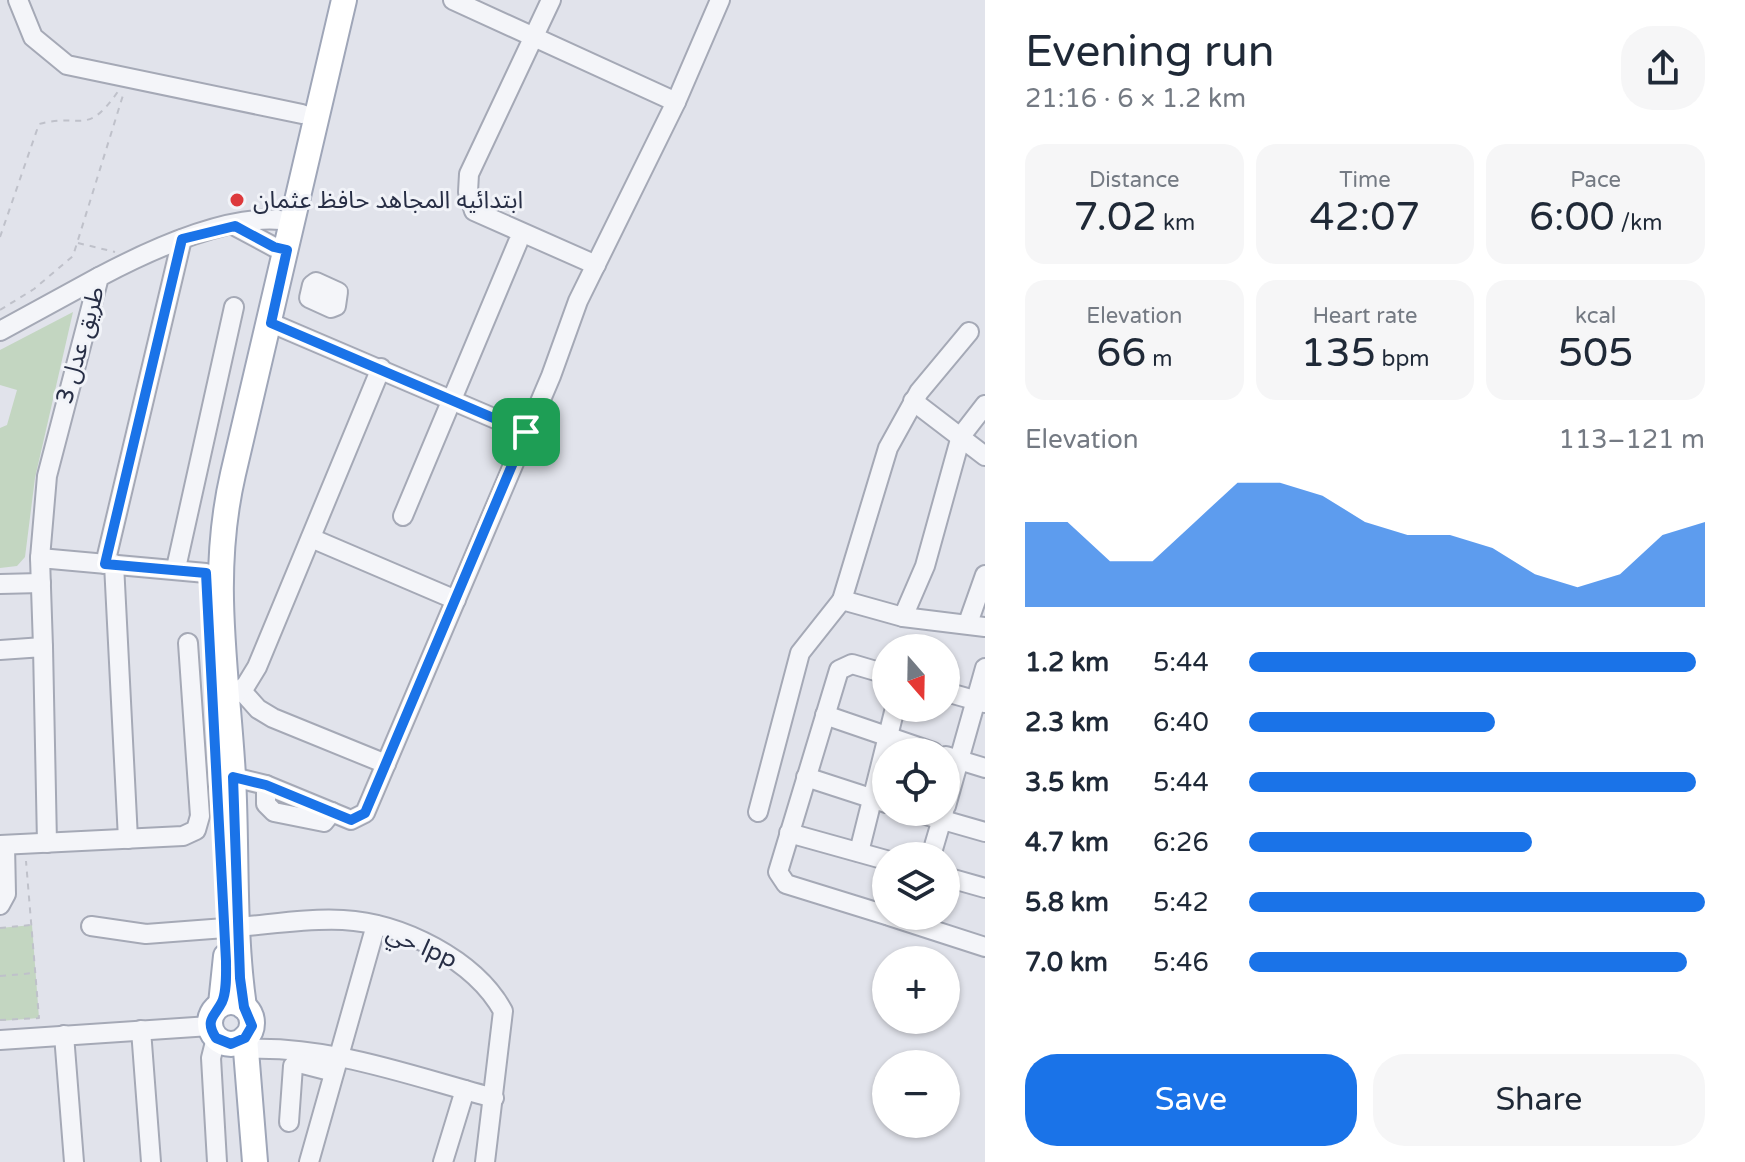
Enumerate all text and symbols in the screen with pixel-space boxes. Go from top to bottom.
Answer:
text: Evening run [1025,26,1274,79]
button: share [1621,26,1705,110]
text: 21:16 · 6 × 1.2 km [1025,83,1246,114]
text: Distance [1089,167,1180,193]
text: Time [1339,167,1391,193]
text: Pace [1570,167,1621,193]
place label: ابتدائيه المجاهد حافظ عثمان [253,186,523,215]
marker: ابتدائيه المجاهد حافظ عثمان [228,191,246,209]
text: 7.02 [1073,193,1157,241]
text: 42:07 [1310,193,1420,241]
text: 6:00 [1529,193,1615,241]
text: km [1157,210,1195,236]
text: /km [1615,210,1662,236]
street label: طريق عدل 3 [50,283,111,407]
text: Elevation [1086,303,1182,329]
text: Heart rate [1313,303,1417,329]
text: kcal [1575,303,1616,329]
text: 66 [1096,329,1146,377]
text: 135 [1300,329,1376,377]
text: 505 [1558,329,1633,377]
text: m [1146,346,1172,372]
text: bpm [1376,346,1430,372]
pin [492,398,560,466]
icon: arrive [504,410,548,454]
text: Elevation [1025,424,1139,455]
text: 113–121 m [1559,424,1705,455]
north arrow [872,634,960,722]
map controls [872,634,960,1138]
text: 1.2 km [1025,647,1109,678]
text: 5:44 [1153,647,1209,678]
text: 2.3 km [1025,707,1109,738]
text: 6:40 [1153,707,1209,738]
button: locate [872,738,960,826]
text: 3.5 km [1025,767,1109,798]
text: 5:44 [1153,767,1209,798]
text: 4.7 km [1025,827,1109,858]
text: 6:26 [1153,827,1209,858]
button: layers [872,842,960,930]
text: 5.8 km [1025,887,1109,918]
text: 5:42 [1153,887,1209,918]
street label: حي lpp [380,918,462,978]
button: + [872,946,960,1034]
text: 7.0 km [1025,947,1108,978]
text: 5:46 [1153,947,1209,978]
button: − [872,1050,960,1138]
button: Save [1025,1054,1357,1146]
button: Share [1373,1054,1705,1146]

